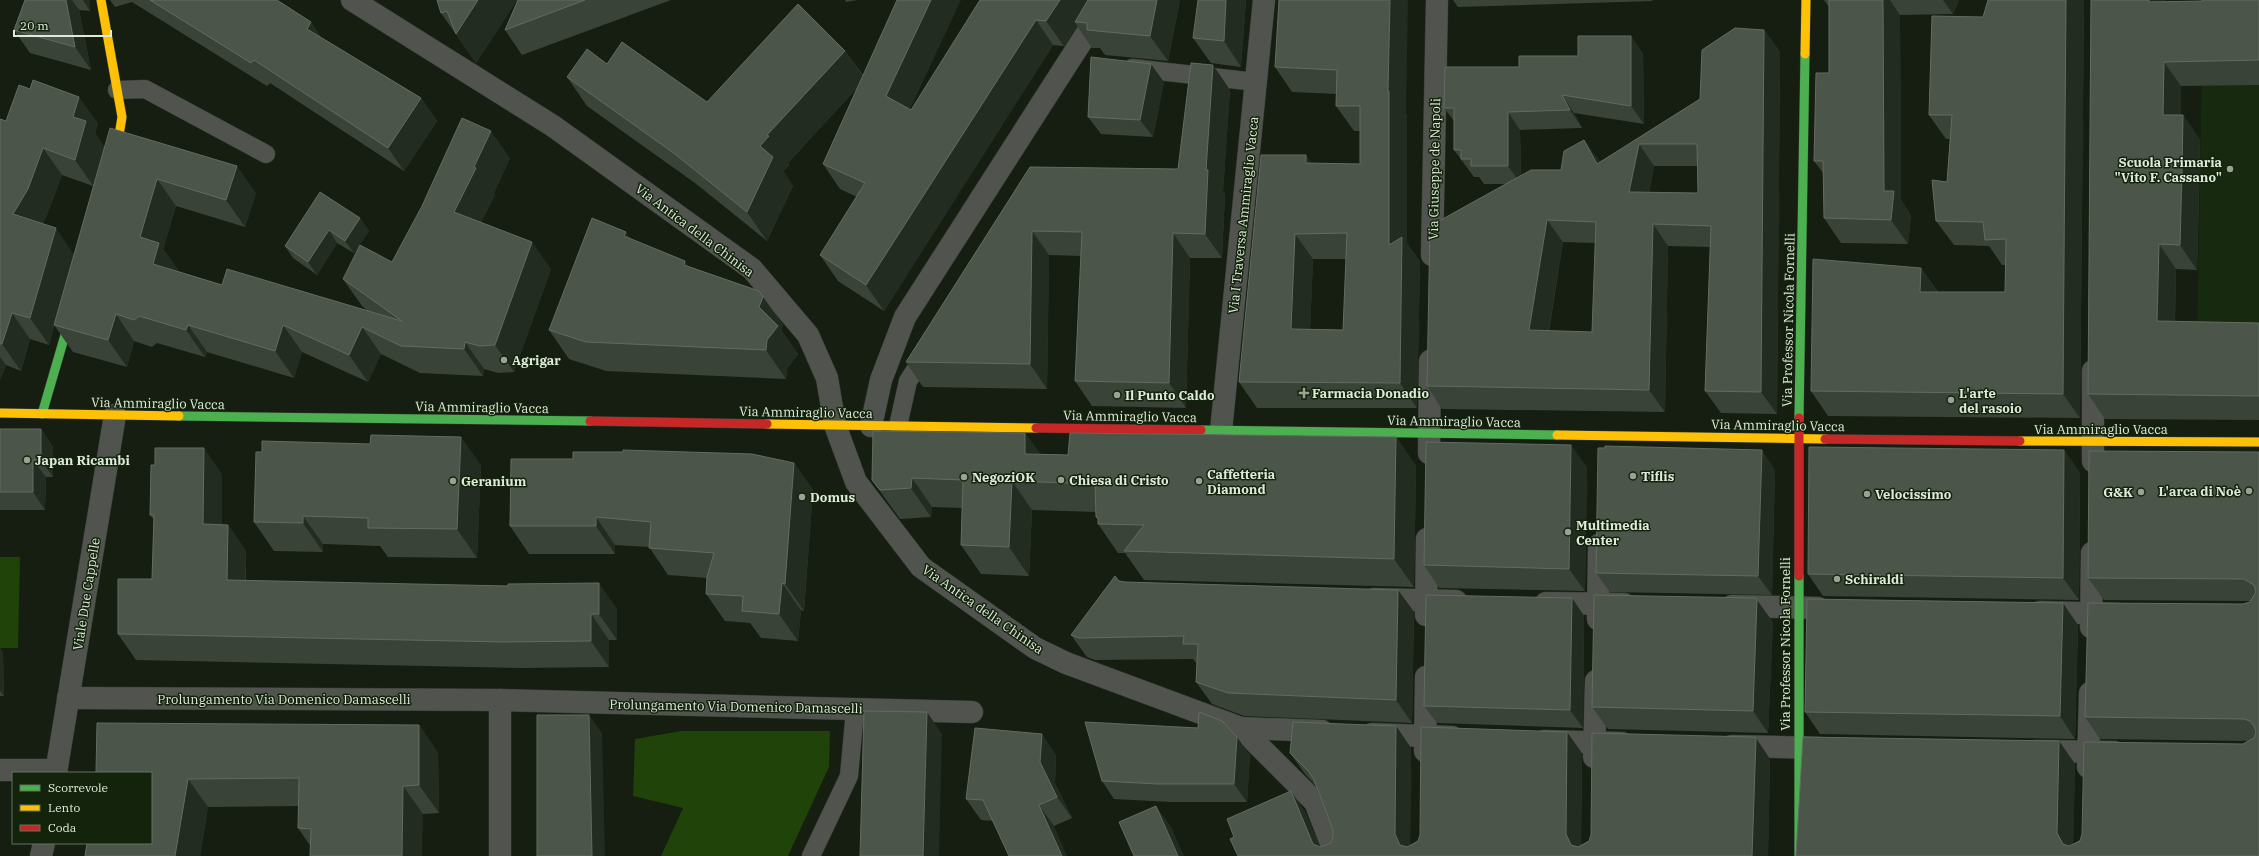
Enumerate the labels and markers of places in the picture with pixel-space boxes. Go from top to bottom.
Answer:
place label: Scuola Primaria "Vito F. Cassano" [2115,154,2223,186]
marker: Scuola Primaria "Vito F. Cassano" [2225,164,2235,174]
place label: Agrigar [512,352,561,369]
marker: Agrigar [499,355,509,365]
place label: Farmacia Donadio [1312,385,1429,402]
place label: L'arte del rasoio [1959,385,2022,417]
place label: Il Punto Caldo [1125,387,1215,404]
marker: Farmacia Donadio [1299,388,1309,398]
marker: Il Punto Caldo [1112,390,1122,400]
marker: L'arte del rasoio [1946,395,1956,405]
place label: Japan Ricambi [35,452,130,469]
marker: Japan Ricambi [22,455,32,465]
place label: Caffetteria Diamond [1207,466,1276,498]
place label: Tiflis [1641,468,1675,485]
place label: NegoziOK [972,469,1035,486]
marker: Tiflis [1628,471,1638,481]
marker: NegoziOK [959,472,969,482]
place label: Chiesa di Cristo [1069,472,1169,489]
place label: Geranium [461,473,527,490]
marker: Chiesa di Cristo [1056,475,1066,485]
marker: Geranium [448,476,458,486]
marker: Caffetteria Diamond [1194,476,1204,486]
place label: L'arca di Noè [2158,483,2241,500]
place label: G&K [2103,484,2133,501]
place label: Velocissimo [1875,486,1952,503]
marker: L'arca di Noè [2244,486,2254,496]
marker: G&K [2136,487,2146,497]
place label: Domus [810,489,855,506]
marker: Velocissimo [1862,489,1872,499]
marker: Domus [797,492,807,502]
place label: Multimedia Center [1576,517,1650,549]
marker: Multimedia Center [1563,527,1573,537]
place label: Schiraldi [1845,571,1904,588]
marker: Schiraldi [1832,574,1842,584]

